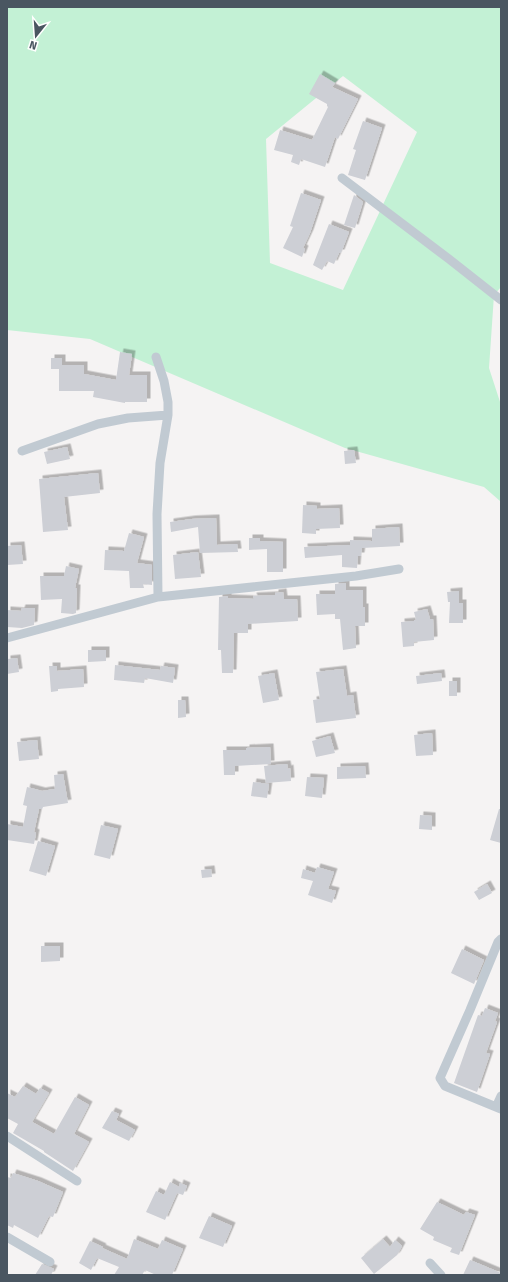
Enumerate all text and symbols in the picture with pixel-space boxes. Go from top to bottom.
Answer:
north arrow [16,16,56,56]
text: N [28,38,39,52]

